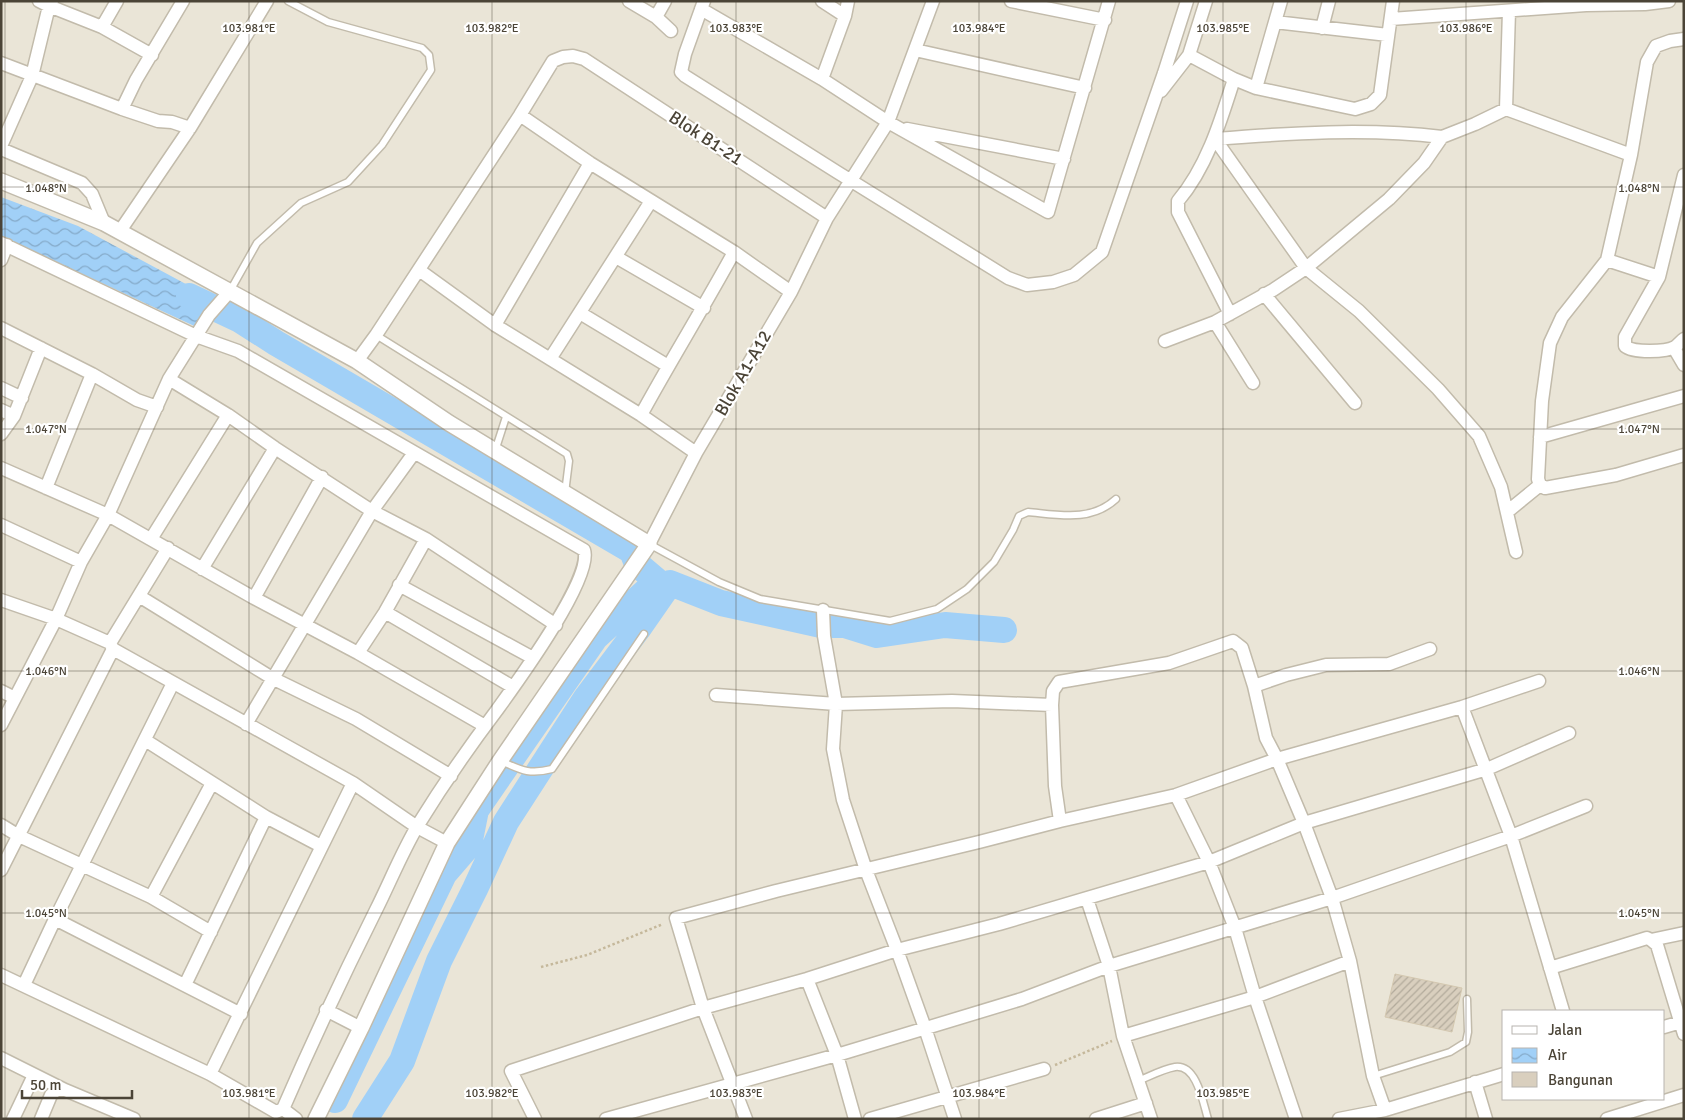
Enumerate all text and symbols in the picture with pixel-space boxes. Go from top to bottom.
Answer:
text: 103.981°E [222,21,276,36]
text: 103.982°E [465,21,519,36]
text: 103.983°E [709,21,763,36]
text: 103.984°E [952,21,1006,36]
text: 103.985°E [1196,21,1250,36]
text: 103.986°E [1439,21,1493,36]
street label: Blok B1-21 [665,106,747,170]
text: 1.048°N [25,181,67,196]
text: 1.048°N [1618,181,1660,196]
street label: Blok A1-A12 [710,326,776,420]
text: 1.047°N [25,422,67,437]
text: 1.047°N [1618,422,1660,437]
text: 1.046°N [25,664,67,679]
text: 1.046°N [1618,664,1660,679]
text: 1.045°N [25,906,67,921]
text: 1.045°N [1618,906,1660,921]
legend [1502,1010,1665,1100]
text: Jalan [1548,1021,1582,1039]
text: Air [1548,1046,1567,1064]
scale bar [22,1068,132,1100]
text: Bangunan [1548,1071,1613,1089]
text: 50 m [30,1076,61,1094]
text: 103.981°E [222,1086,276,1101]
text: 103.982°E [465,1086,519,1101]
text: 103.983°E [709,1086,763,1101]
text: 103.984°E [952,1086,1006,1101]
text: 103.985°E [1196,1086,1250,1101]

